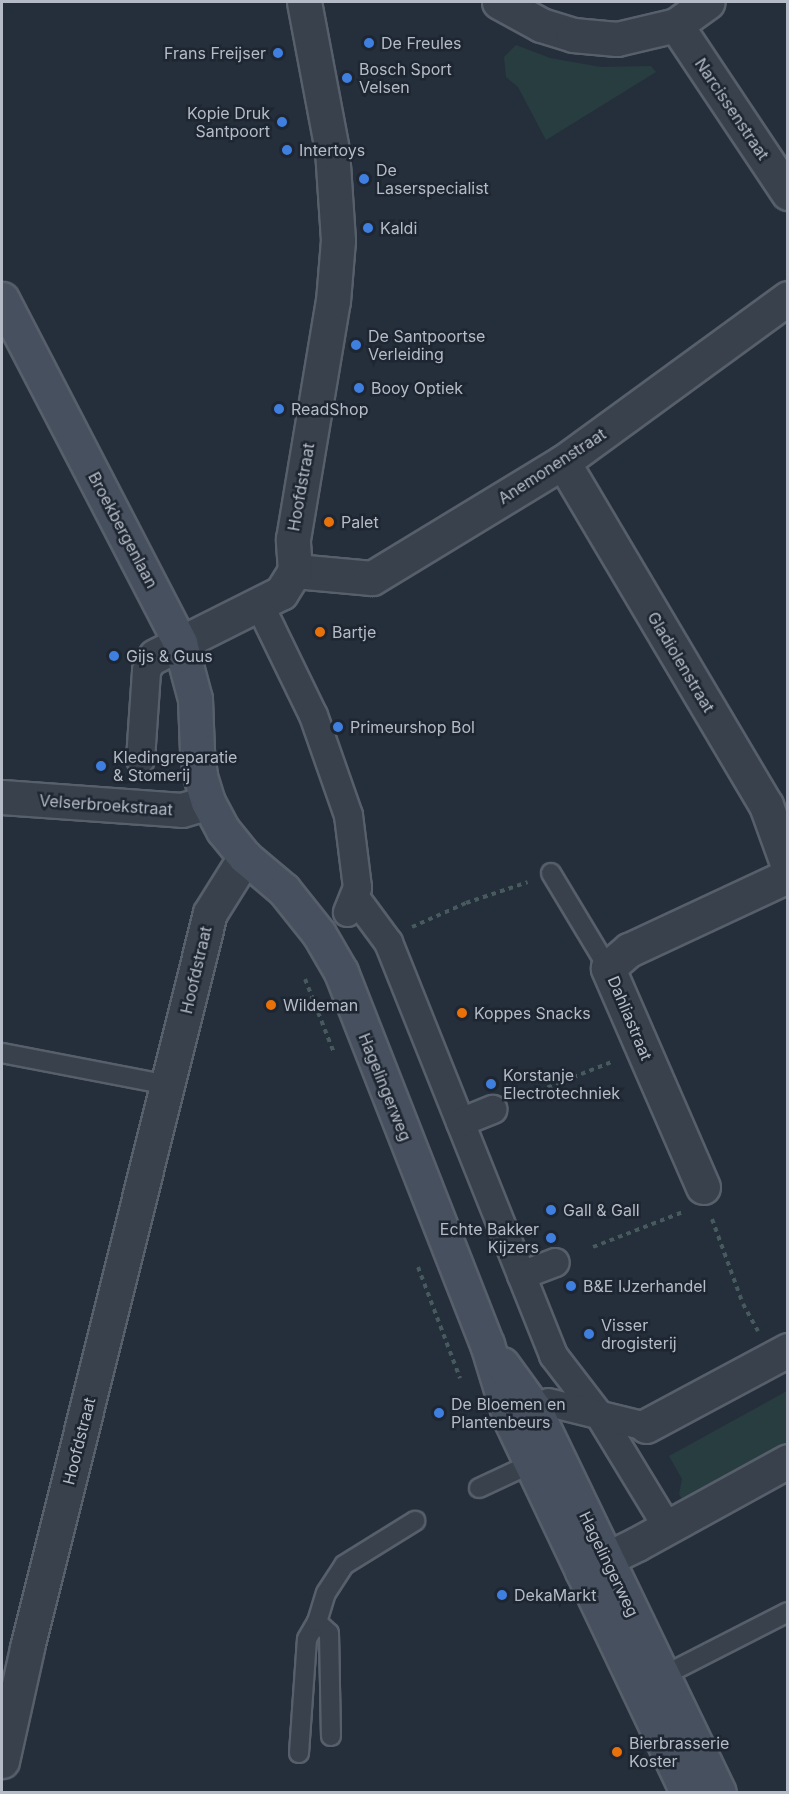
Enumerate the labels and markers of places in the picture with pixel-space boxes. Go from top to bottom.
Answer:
place label: De Freules [381,33,462,53]
marker: De Freules [362,36,376,50]
place label: Frans Freijser [164,43,266,63]
marker: Frans Freijser [271,46,285,60]
place label: Bosch Sport Velsen [359,59,452,97]
marker: Bosch Sport Velsen [340,71,354,85]
place label: Kopie Druk Santpoort [187,103,270,141]
marker: Kopie Druk Santpoort [275,115,289,129]
place label: Intertoys [299,140,365,160]
marker: Intertoys [280,143,294,157]
place label: De Laserspecialist [376,160,489,198]
marker: De Laserspecialist [357,172,371,186]
place label: Kaldi [380,218,417,238]
marker: Kaldi [361,221,375,235]
place label: De Santpoortse Verleiding [368,326,485,364]
marker: De Santpoortse Verleiding [349,338,363,352]
place label: Booy Optiek [371,378,463,398]
marker: Booy Optiek [352,381,366,395]
place label: ReadShop [291,399,368,419]
marker: ReadShop [272,402,286,416]
place label: Palet [341,512,379,532]
marker: Palet [322,515,336,529]
place label: Bartje [332,622,376,642]
marker: Bartje [313,625,327,639]
place label: Gijs & Guus [126,646,213,666]
marker: Gijs & Guus [107,649,121,663]
place label: Primeurshop Bol [350,717,475,737]
marker: Primeurshop Bol [331,720,345,734]
place label: Kledingreparatie & Stomerij [113,747,237,785]
marker: Kledingreparatie & Stomerij [94,759,108,773]
place label: Wildeman [283,995,358,1015]
marker: Wildeman [264,998,278,1012]
place label: Koppes Snacks [474,1003,591,1023]
marker: Koppes Snacks [455,1006,469,1020]
place label: Korstanje Electrotechniek [503,1065,620,1103]
marker: Korstanje Electrotechniek [484,1077,498,1091]
place label: Gall & Gall [563,1200,640,1220]
marker: Gall & Gall [544,1203,558,1217]
place label: Echte Bakker Kijzers [440,1219,539,1257]
marker: Echte Bakker Kijzers [544,1231,558,1245]
place label: B&E IJzerhandel [583,1276,706,1296]
marker: B&E IJzerhandel [564,1279,578,1293]
place label: Visser drogisterij [601,1315,677,1353]
marker: Visser drogisterij [582,1327,596,1341]
place label: De Bloemen en Plantenbeurs [451,1394,566,1432]
marker: De Bloemen en Plantenbeurs [432,1406,446,1420]
place label: DekaMarkt [514,1585,596,1605]
marker: DekaMarkt [495,1588,509,1602]
place label: Bierbrasserie Koster [629,1733,729,1771]
marker: Bierbrasserie Koster [610,1745,624,1759]

